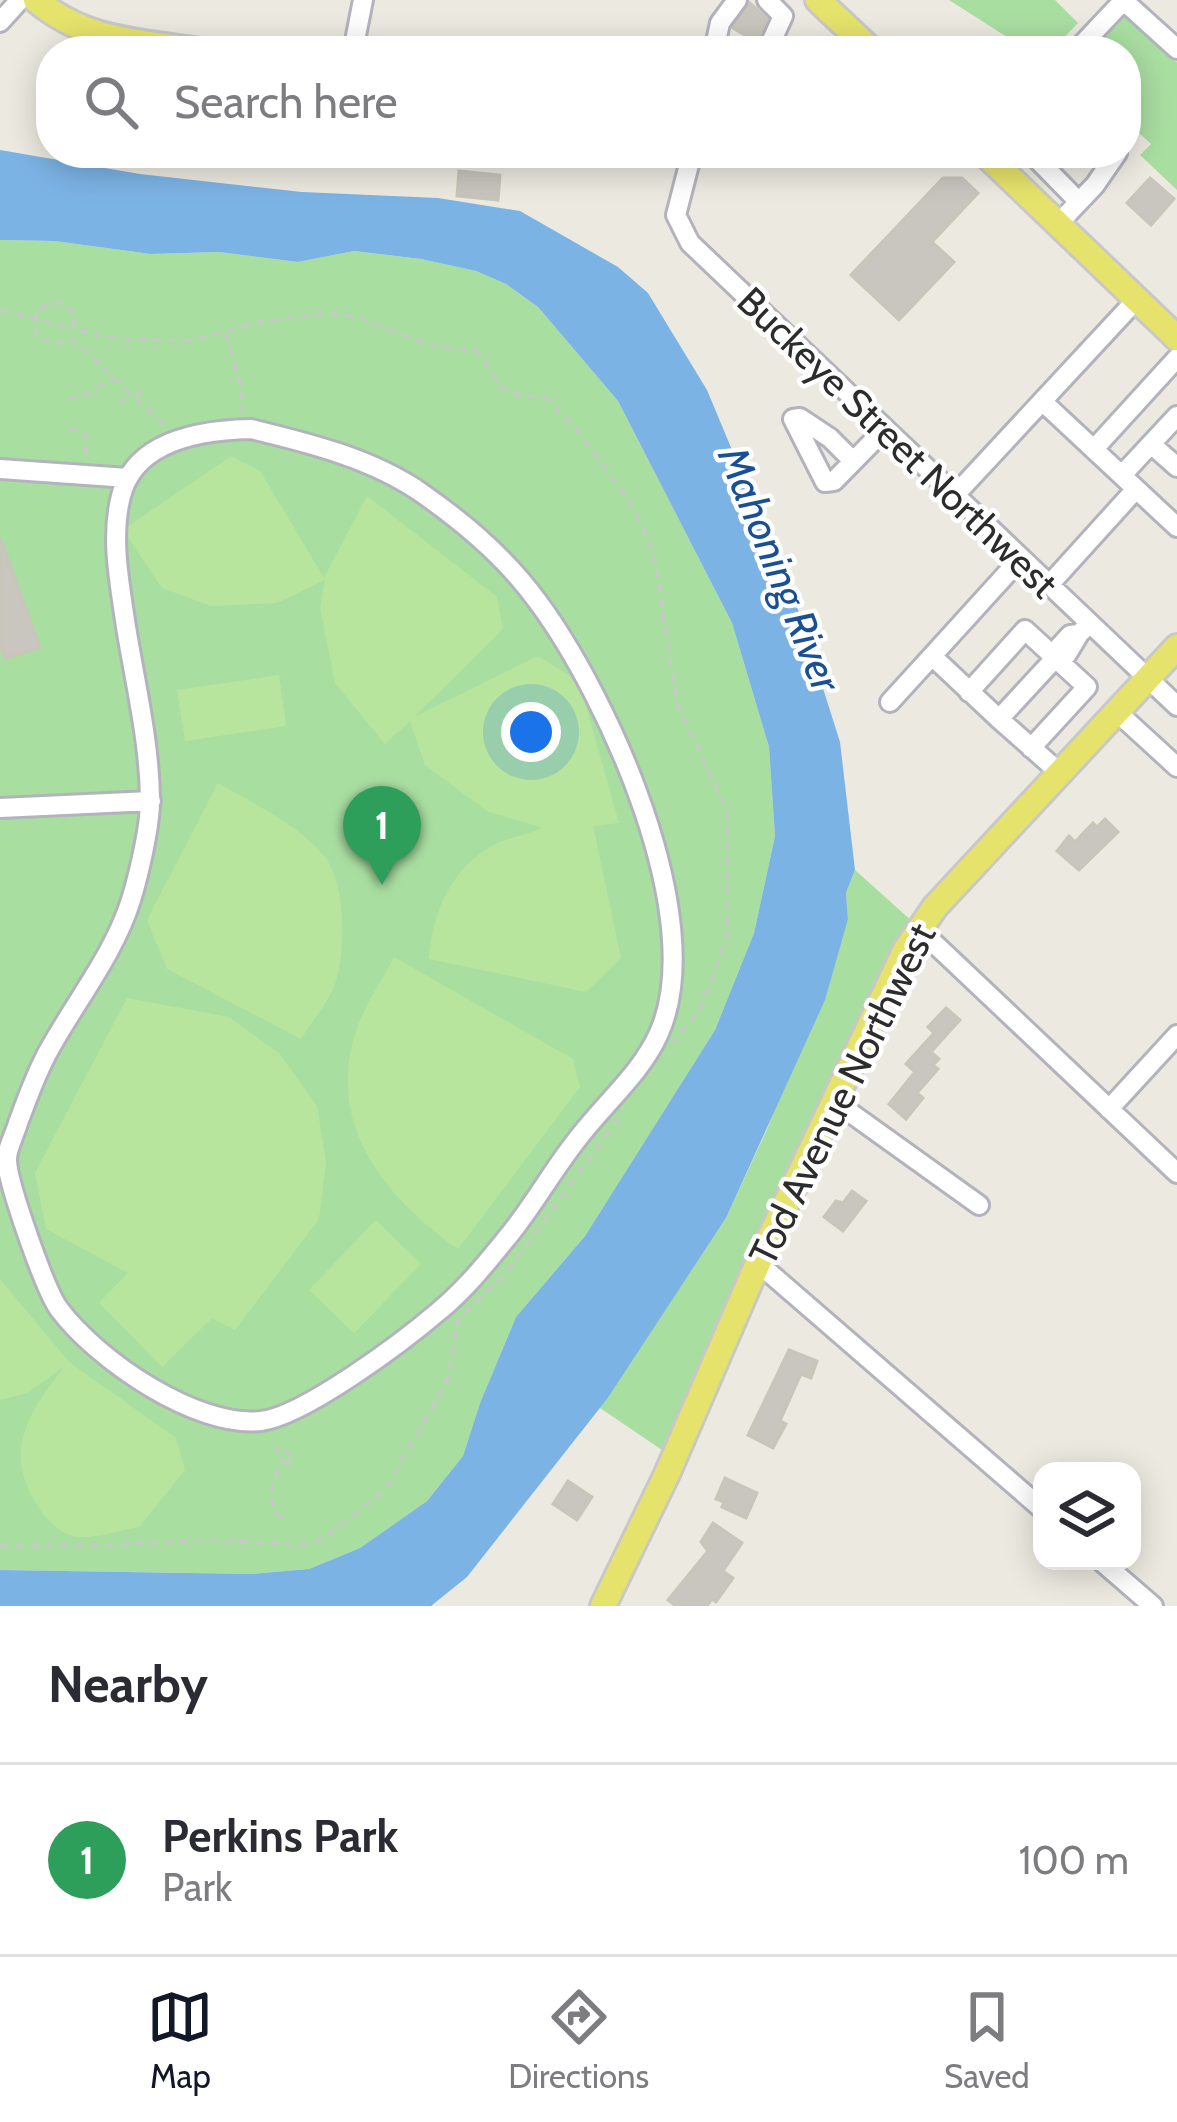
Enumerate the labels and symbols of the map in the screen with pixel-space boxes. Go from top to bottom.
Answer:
street label: Buckeye Street Northwest [728,277,1068,607]
water label: Mahoning River [707,438,854,701]
your location [501,702,561,762]
pin: 1 [343,786,421,885]
street label: Tod Avenue Northwest [738,915,946,1273]

